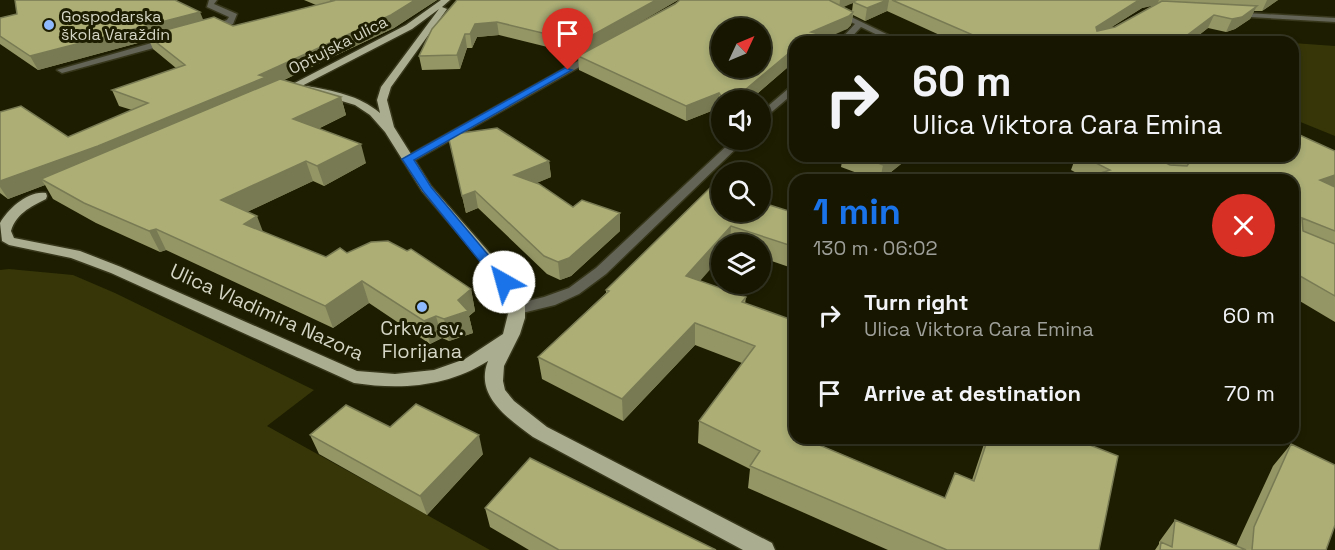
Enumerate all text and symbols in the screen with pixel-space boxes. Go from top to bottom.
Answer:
place label: Gospodarska škola Varaždin [61,6,170,45]
pin [542,8,593,70]
street label: Optujska ulica [285,11,391,79]
icon: arrive [551,17,584,50]
marker: Gospodarska škola Varaždin [42,18,56,32]
north arrow [711,18,771,78]
map controls [711,18,771,294]
text: 60 m [912,55,1012,108]
icon: right [813,60,891,138]
button: sound [711,90,771,150]
text: Ulica Viktora Cara Emina [912,107,1222,142]
button: search [711,162,771,222]
text: 1 min [813,189,901,235]
button: close [1212,194,1275,257]
button: layers [711,234,771,294]
text: 130 m · 06:02 [813,235,938,261]
position arrow [472,250,536,314]
street label: Ulica Vladimira Nazora [166,258,368,366]
text: Turn right [864,288,969,316]
icon: right [813,299,846,332]
marker: Crkva sv. Florijana [415,300,429,314]
text: 60 m [1223,301,1275,329]
place label: Crkva sv. Florijana [380,315,464,364]
text: Ulica Viktora Cara Emina [864,316,1094,342]
icon: arrive [813,377,846,410]
text: Arrive at destination [864,379,1081,407]
text: 70 m [1224,379,1275,407]

